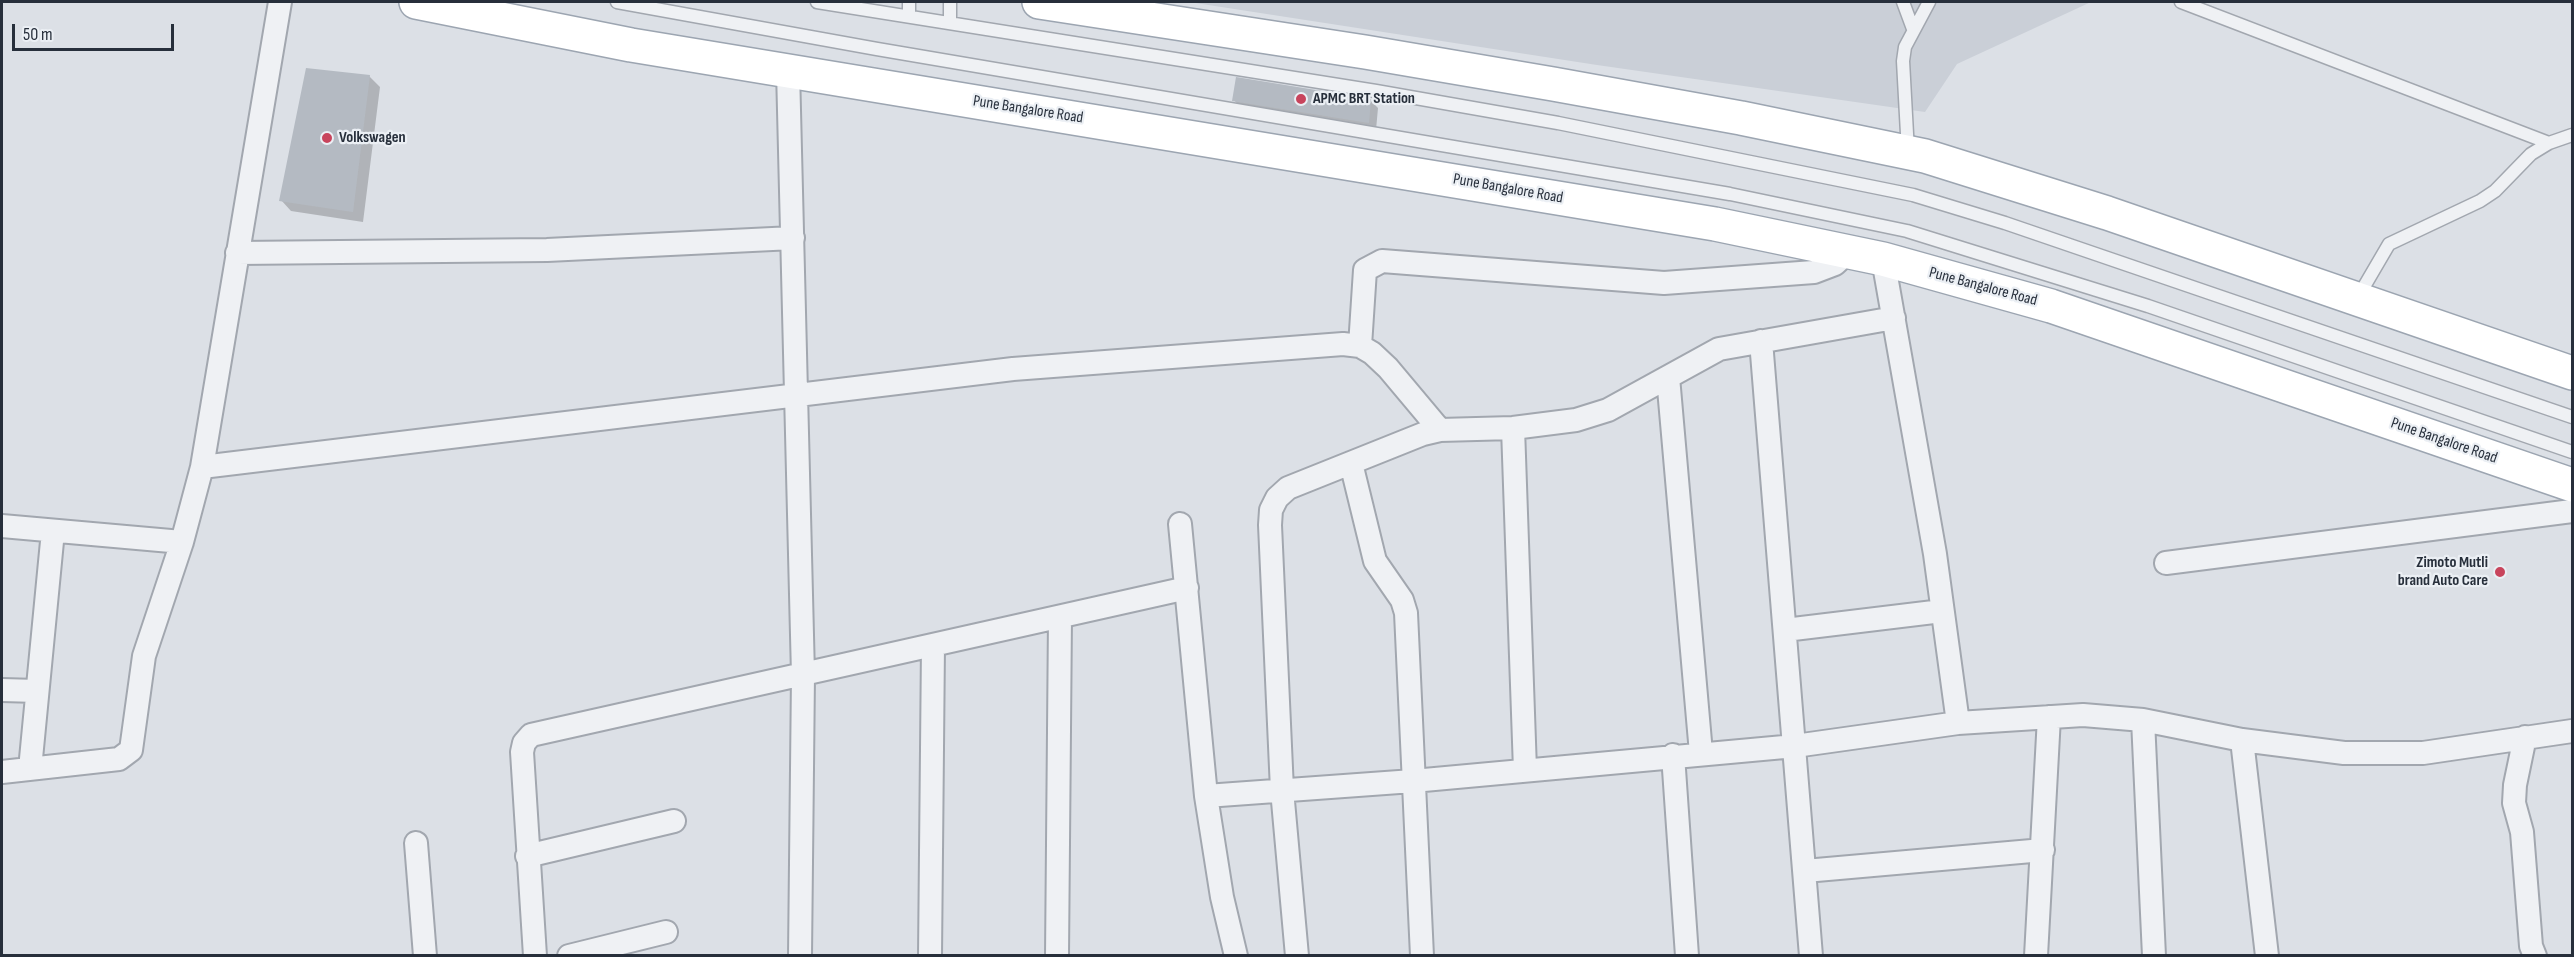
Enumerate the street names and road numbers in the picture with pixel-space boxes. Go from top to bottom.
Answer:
street label: Pune Bangalore Road [972,92,1084,128]
street label: Pune Bangalore Road [1451,170,1565,208]
street label: Pune Bangalore Road [1927,263,2039,311]
street label: Pune Bangalore Road [2388,414,2500,468]

